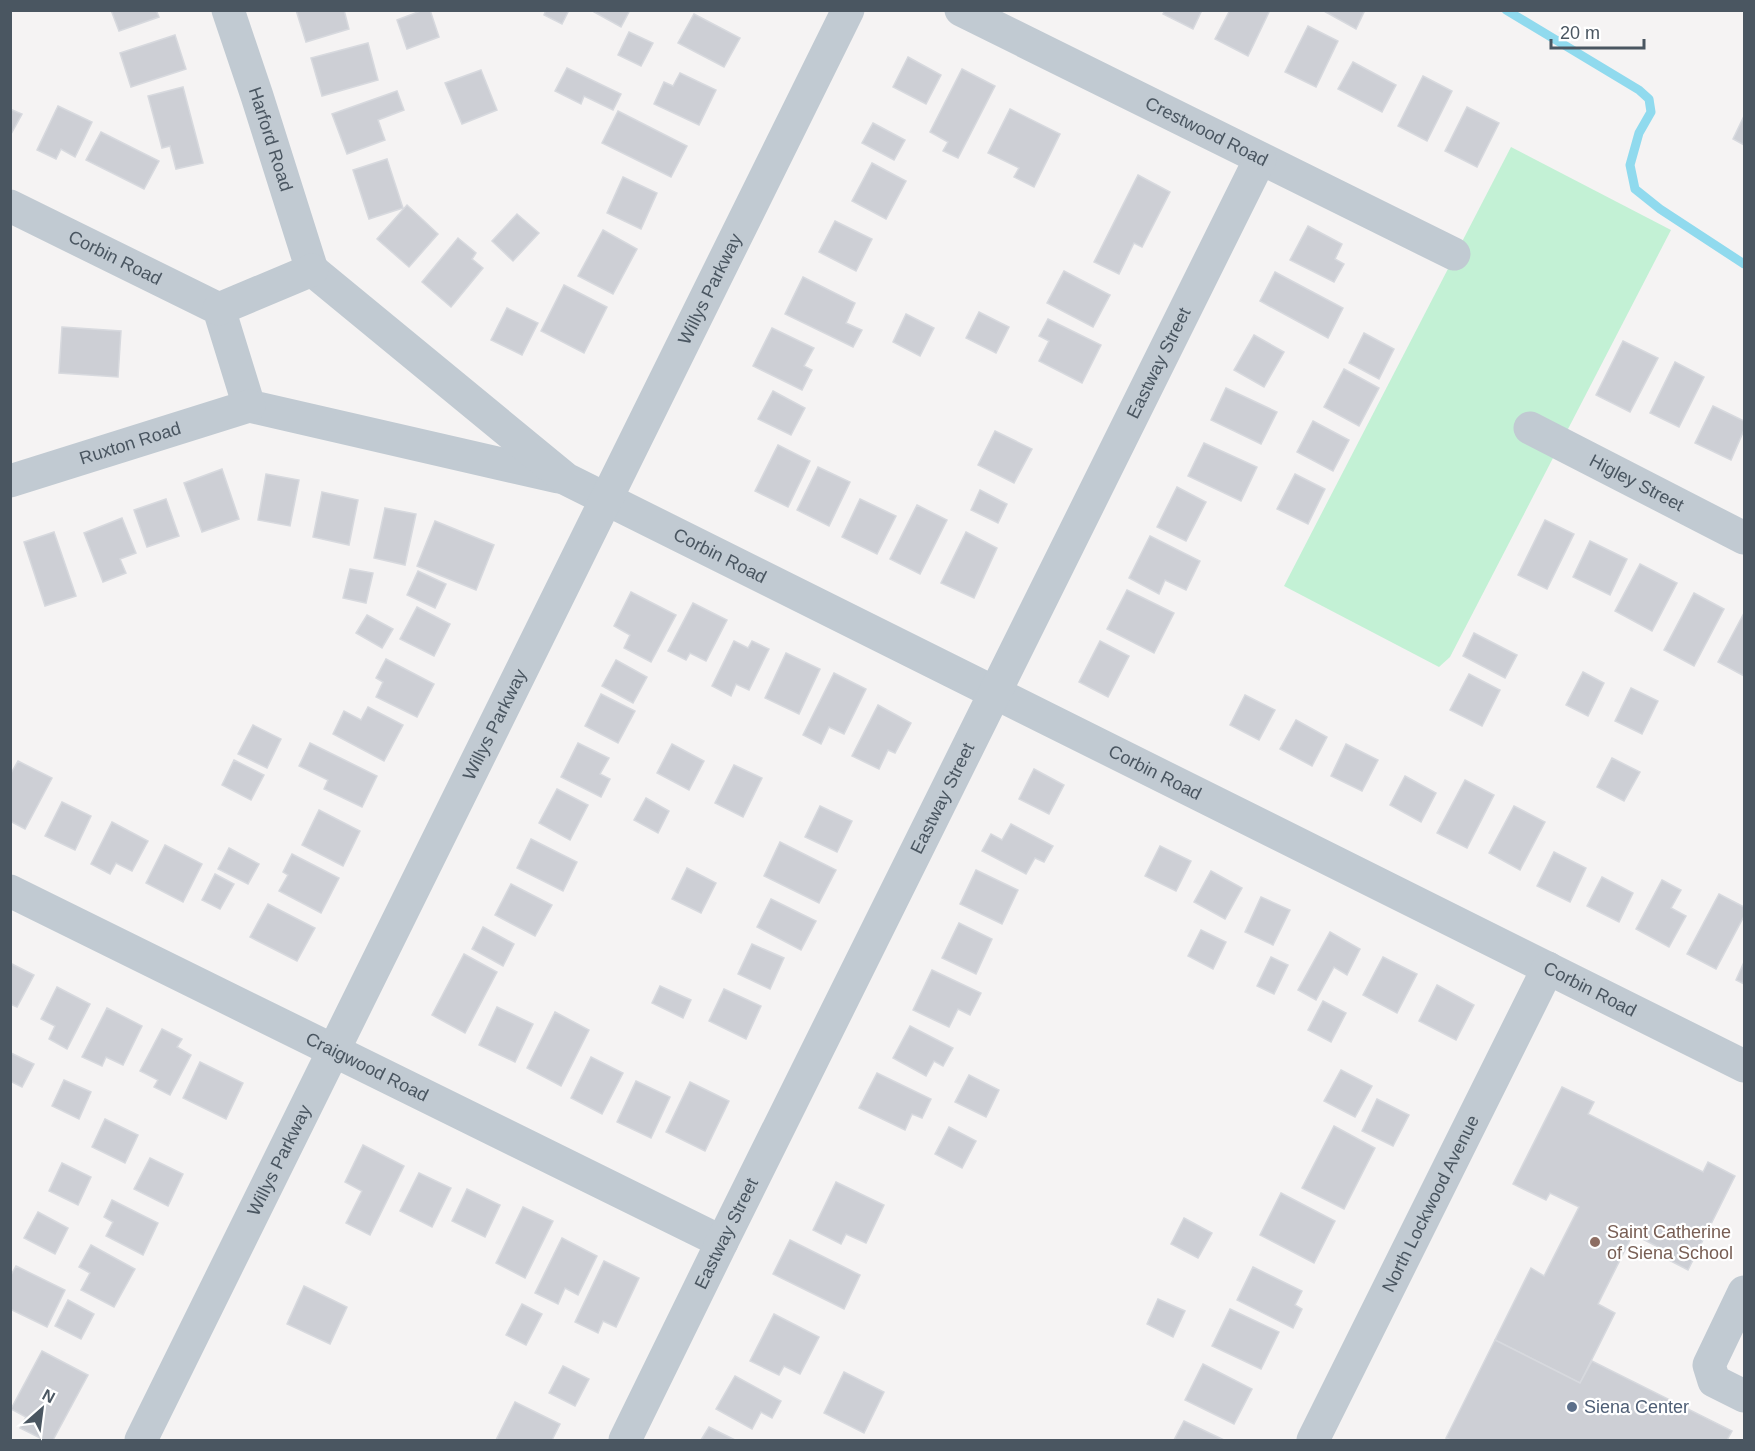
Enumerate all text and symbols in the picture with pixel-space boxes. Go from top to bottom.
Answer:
scale bar [1551,12,1644,50]
text: 20 m [1560,23,1600,43]
street label: Harford Road [245,84,296,194]
street label: Crestwood Road [1142,93,1271,170]
street label: Corbin Road [65,226,165,289]
street label: Willys Parkway [674,230,746,348]
street label: Eastway Street [1123,304,1195,422]
street label: Ruxton Road [77,418,183,469]
street label: Higley Street [1586,450,1687,515]
street label: Corbin Road [670,524,770,587]
street label: Willys Parkway [459,666,530,783]
street label: Eastway Street [907,740,978,857]
street label: Corbin Road [1105,741,1205,804]
street label: Corbin Road [1540,958,1640,1021]
street label: Craigwood Road [302,1028,432,1106]
street label: Willys Parkway [243,1102,315,1219]
street label: North Lockwood Avenue [1378,1112,1483,1295]
street label: Eastway Street [691,1175,762,1292]
place label: Saint Catherine of Siena School [1607,1222,1733,1263]
marker: Saint Catherine of Siena School [1588,1235,1602,1249]
north arrow [12,1379,72,1439]
text: N [40,1386,58,1406]
place label: Siena Center [1584,1397,1689,1417]
marker: Siena Center [1565,1400,1579,1414]

